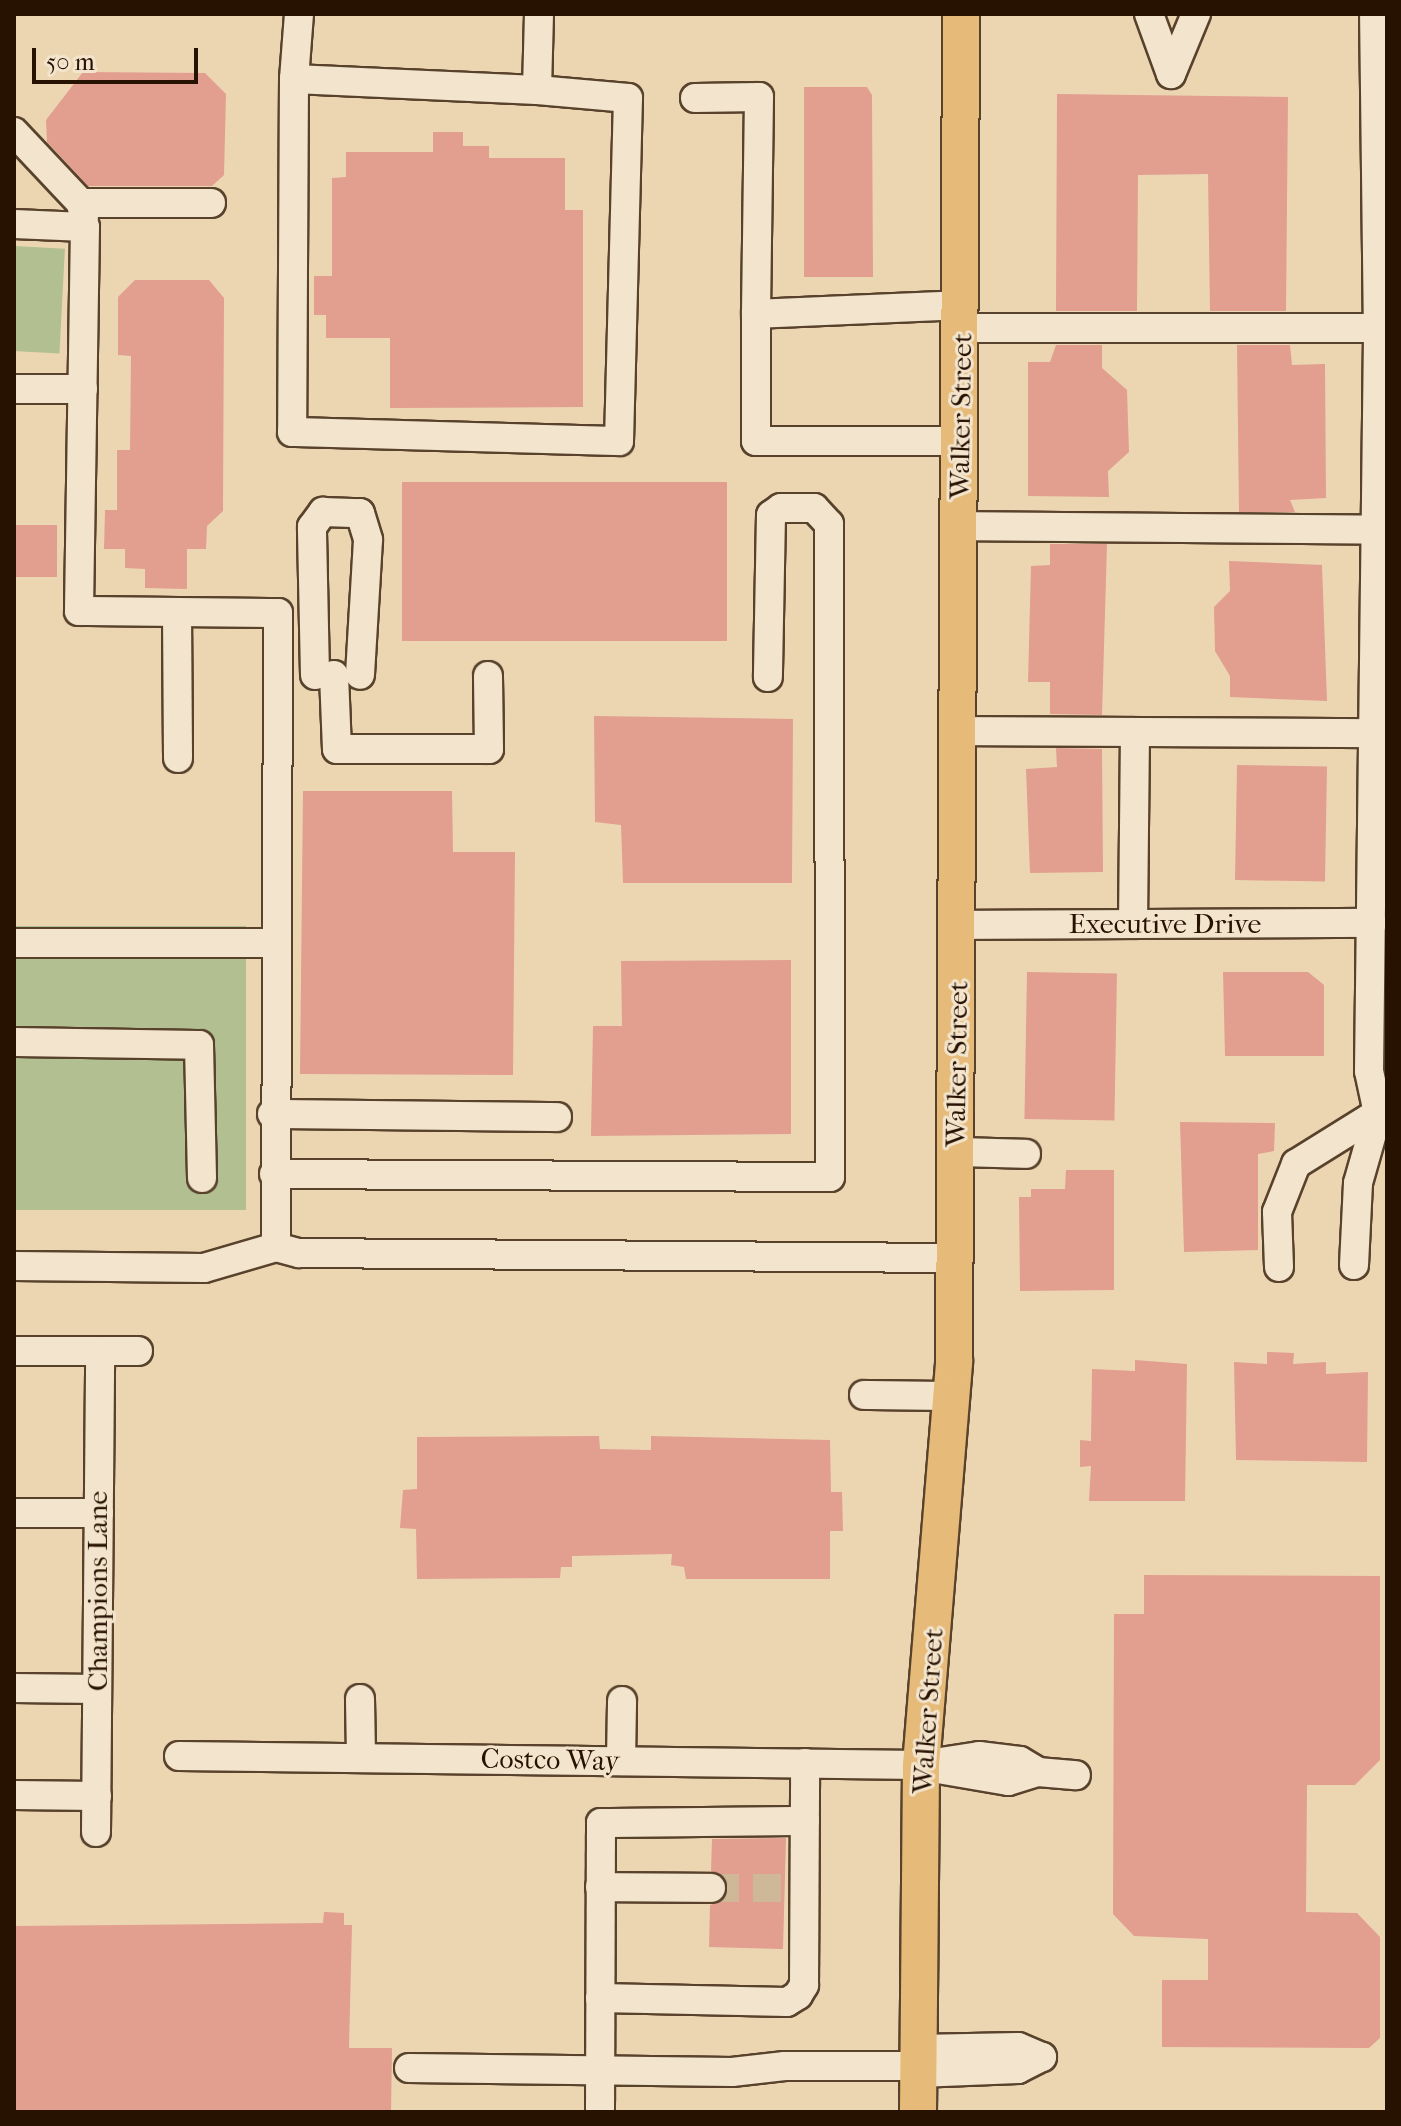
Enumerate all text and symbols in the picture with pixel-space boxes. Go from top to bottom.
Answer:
scale bar [36,32,202,82]
text: 50 m [46,48,95,76]
street label: Walker Street [943,333,979,499]
street label: Executive Drive [1069,907,1261,941]
street label: Walker Street [939,981,975,1147]
street label: Champions Lane [81,1491,115,1691]
street label: Walker Street [905,1627,951,1795]
street label: Costco Way [480,1742,620,1778]

